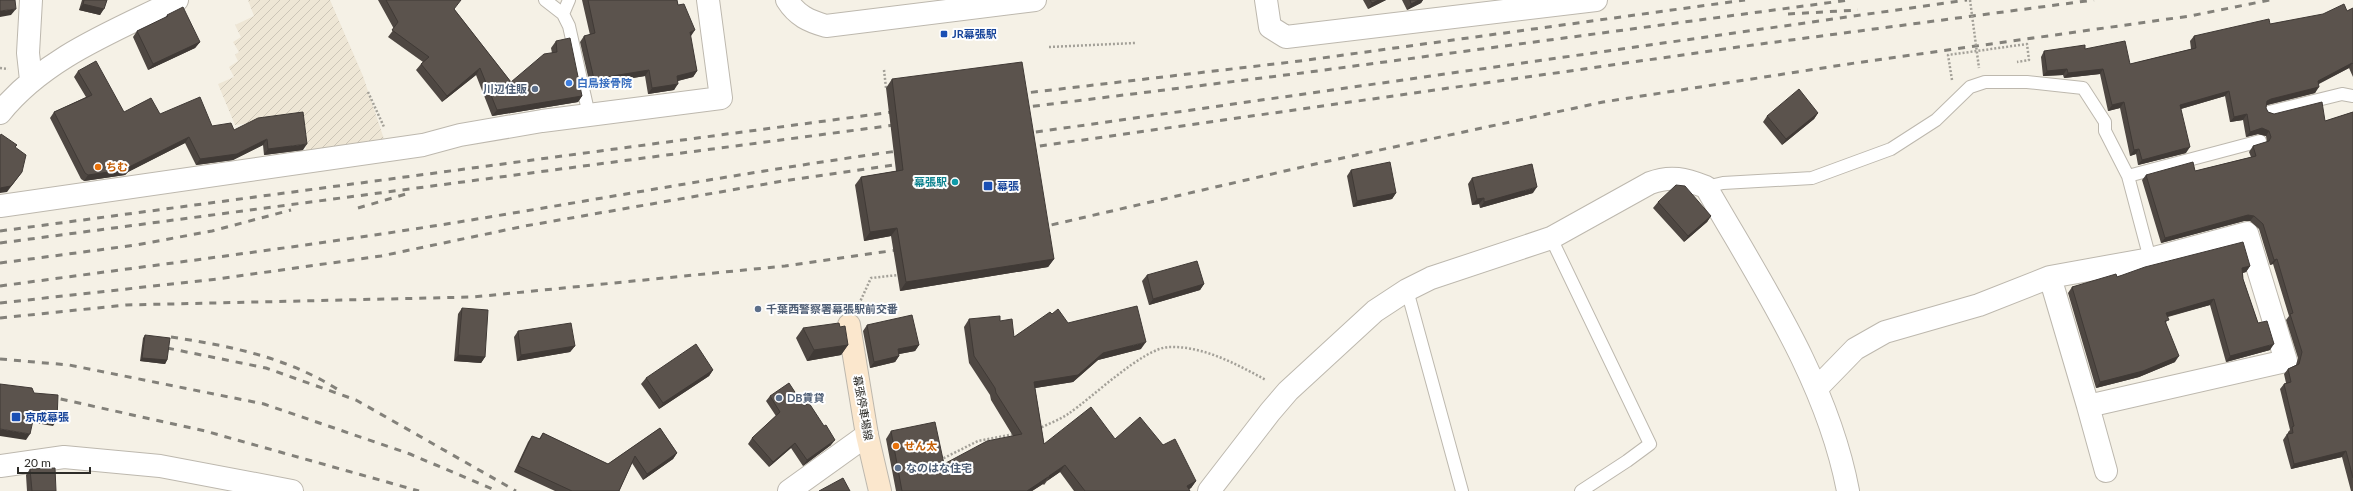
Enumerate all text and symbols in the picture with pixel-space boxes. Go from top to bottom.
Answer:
place label: JR幕張駅 [952,27,997,40]
marker: JR幕張駅 [939,29,949,39]
place label: 白鳥接骨院 [577,76,632,89]
marker: 白鳥接骨院 [564,78,574,88]
place label: 川辺住販 [483,82,527,95]
marker: 川辺住販 [530,84,540,94]
place label: ちむ [106,160,128,173]
marker: ちむ [93,162,103,172]
place label: 幕張駅 [914,175,947,188]
marker: 幕張駅 [950,177,960,187]
place label: 幕張 [997,179,1019,192]
marker: 幕張 [982,180,994,192]
place label: 千葉西警察署幕張駅前交番 [766,302,898,315]
marker: 千葉西警察署幕張駅前交番 [753,304,763,314]
street label: 幕張停車場線 [851,374,876,442]
place label: DB賃貸 [787,391,825,404]
marker: DB賃貸 [774,393,784,403]
place label: 京成幕張 [25,410,69,423]
marker: 京成幕張 [10,411,22,423]
place label: せん太 [904,439,937,452]
marker: せん太 [891,441,901,451]
scale bar [18,449,90,475]
text: 20 m [24,455,51,470]
place label: なのはな住宅 [906,461,972,474]
marker: なのはな住宅 [893,463,903,473]

